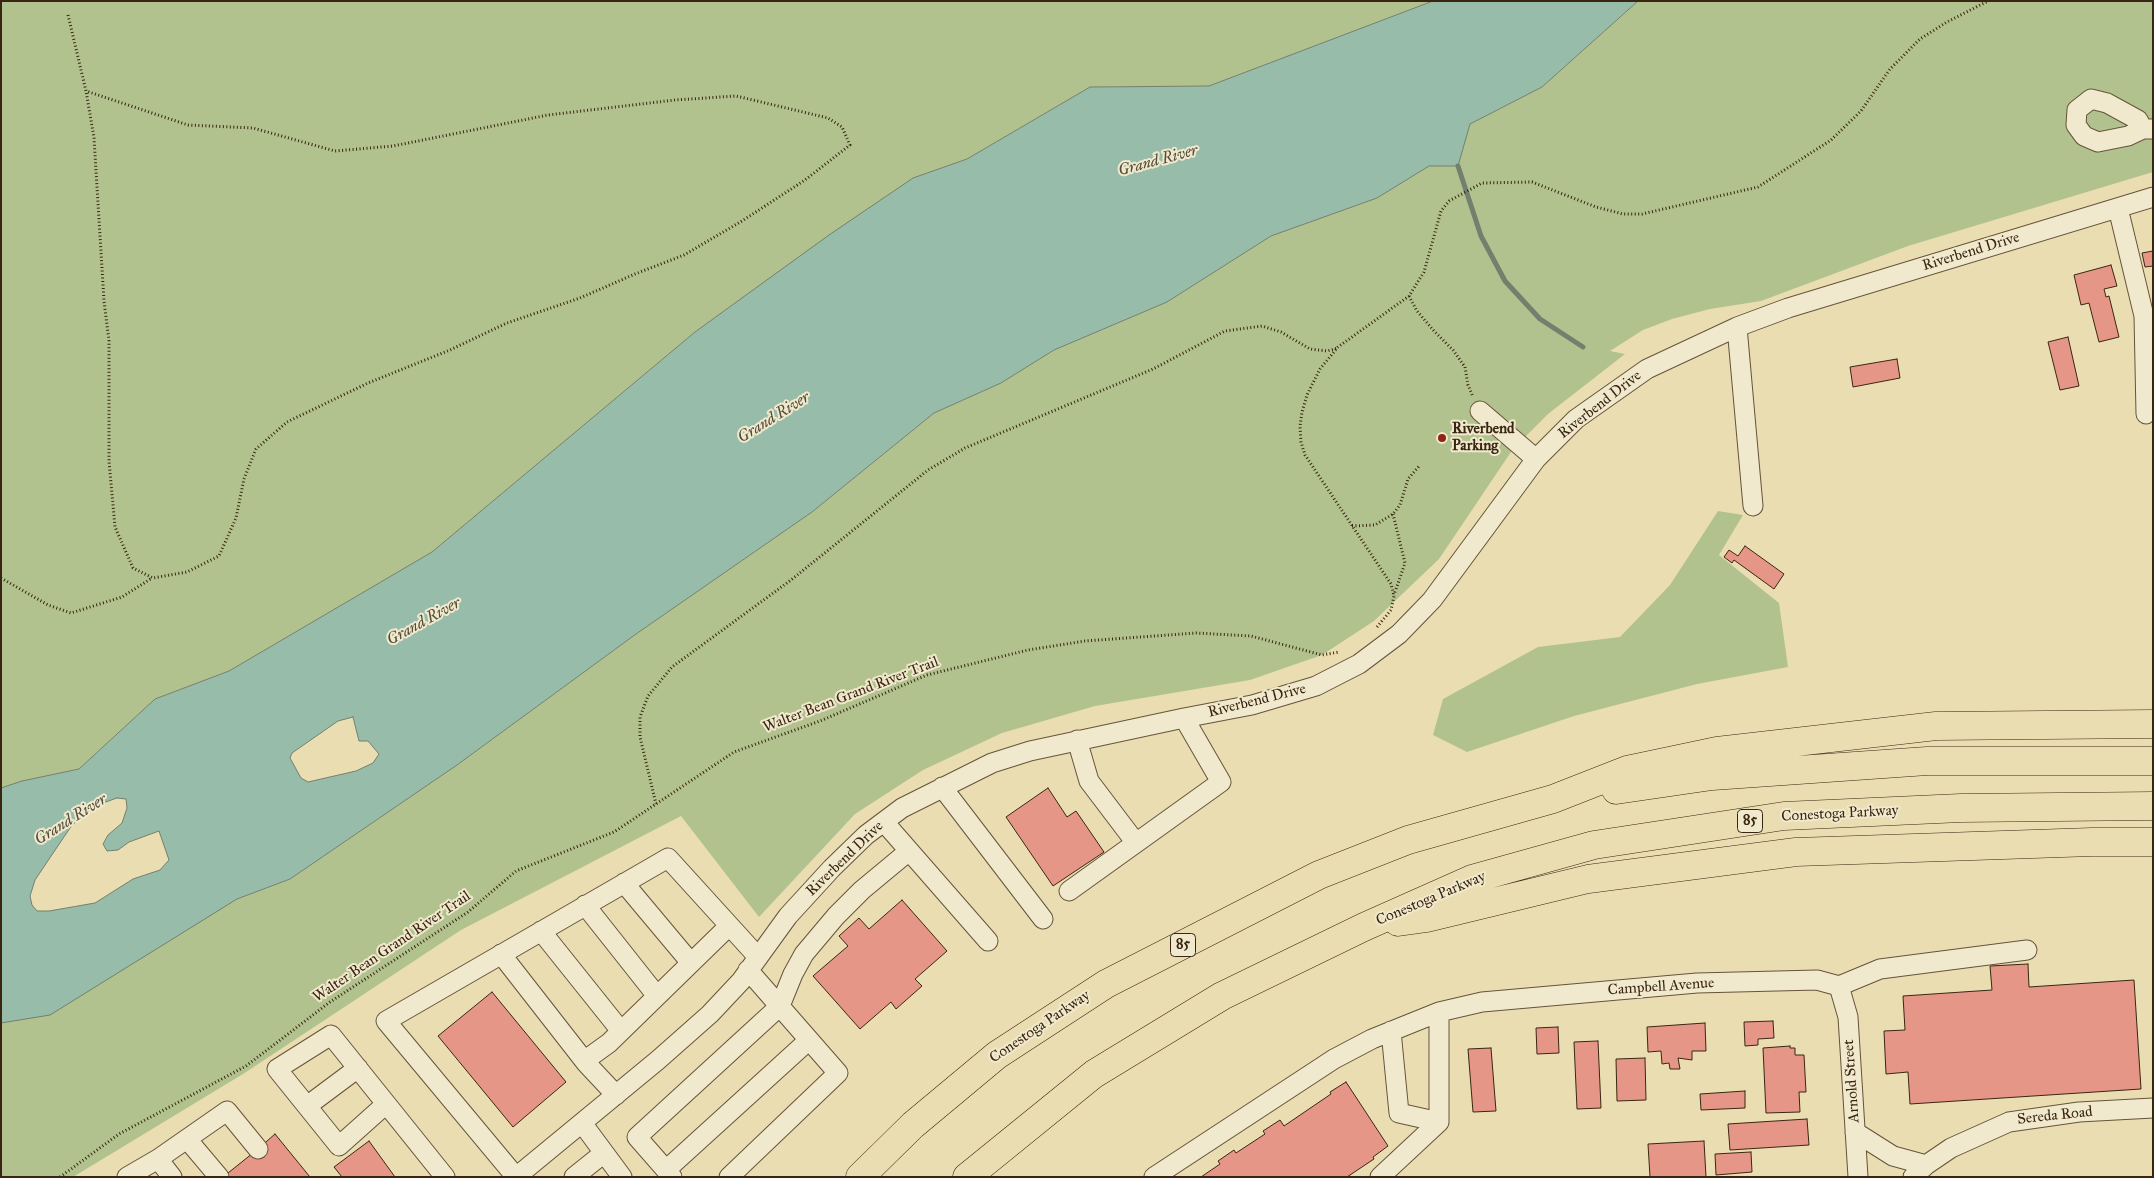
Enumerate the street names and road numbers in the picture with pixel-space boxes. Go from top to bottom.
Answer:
street label: Riverbend Drive [1920,229,2022,275]
street label: Riverbend Drive [1555,367,1645,443]
street label: Walter Bean Grand River Trail [761,653,941,737]
street label: Riverbend Drive [1206,680,1308,722]
street label: Conestoga Parkway [1781,802,1899,826]
road number: 85 [1738,809,1762,832]
street label: Riverbend Drive [803,818,887,900]
street label: Conestoga Parkway [1373,868,1489,930]
street label: Walter Bean Grand River Trail [310,887,474,1007]
road number: 85 [1170,934,1196,956]
street label: Campbell Avenue [1607,974,1715,1000]
street label: Conestoga Parkway [986,987,1094,1067]
street label: Arnold Street [1840,1039,1864,1123]
street label: Sereda Road [2016,1103,2094,1129]

